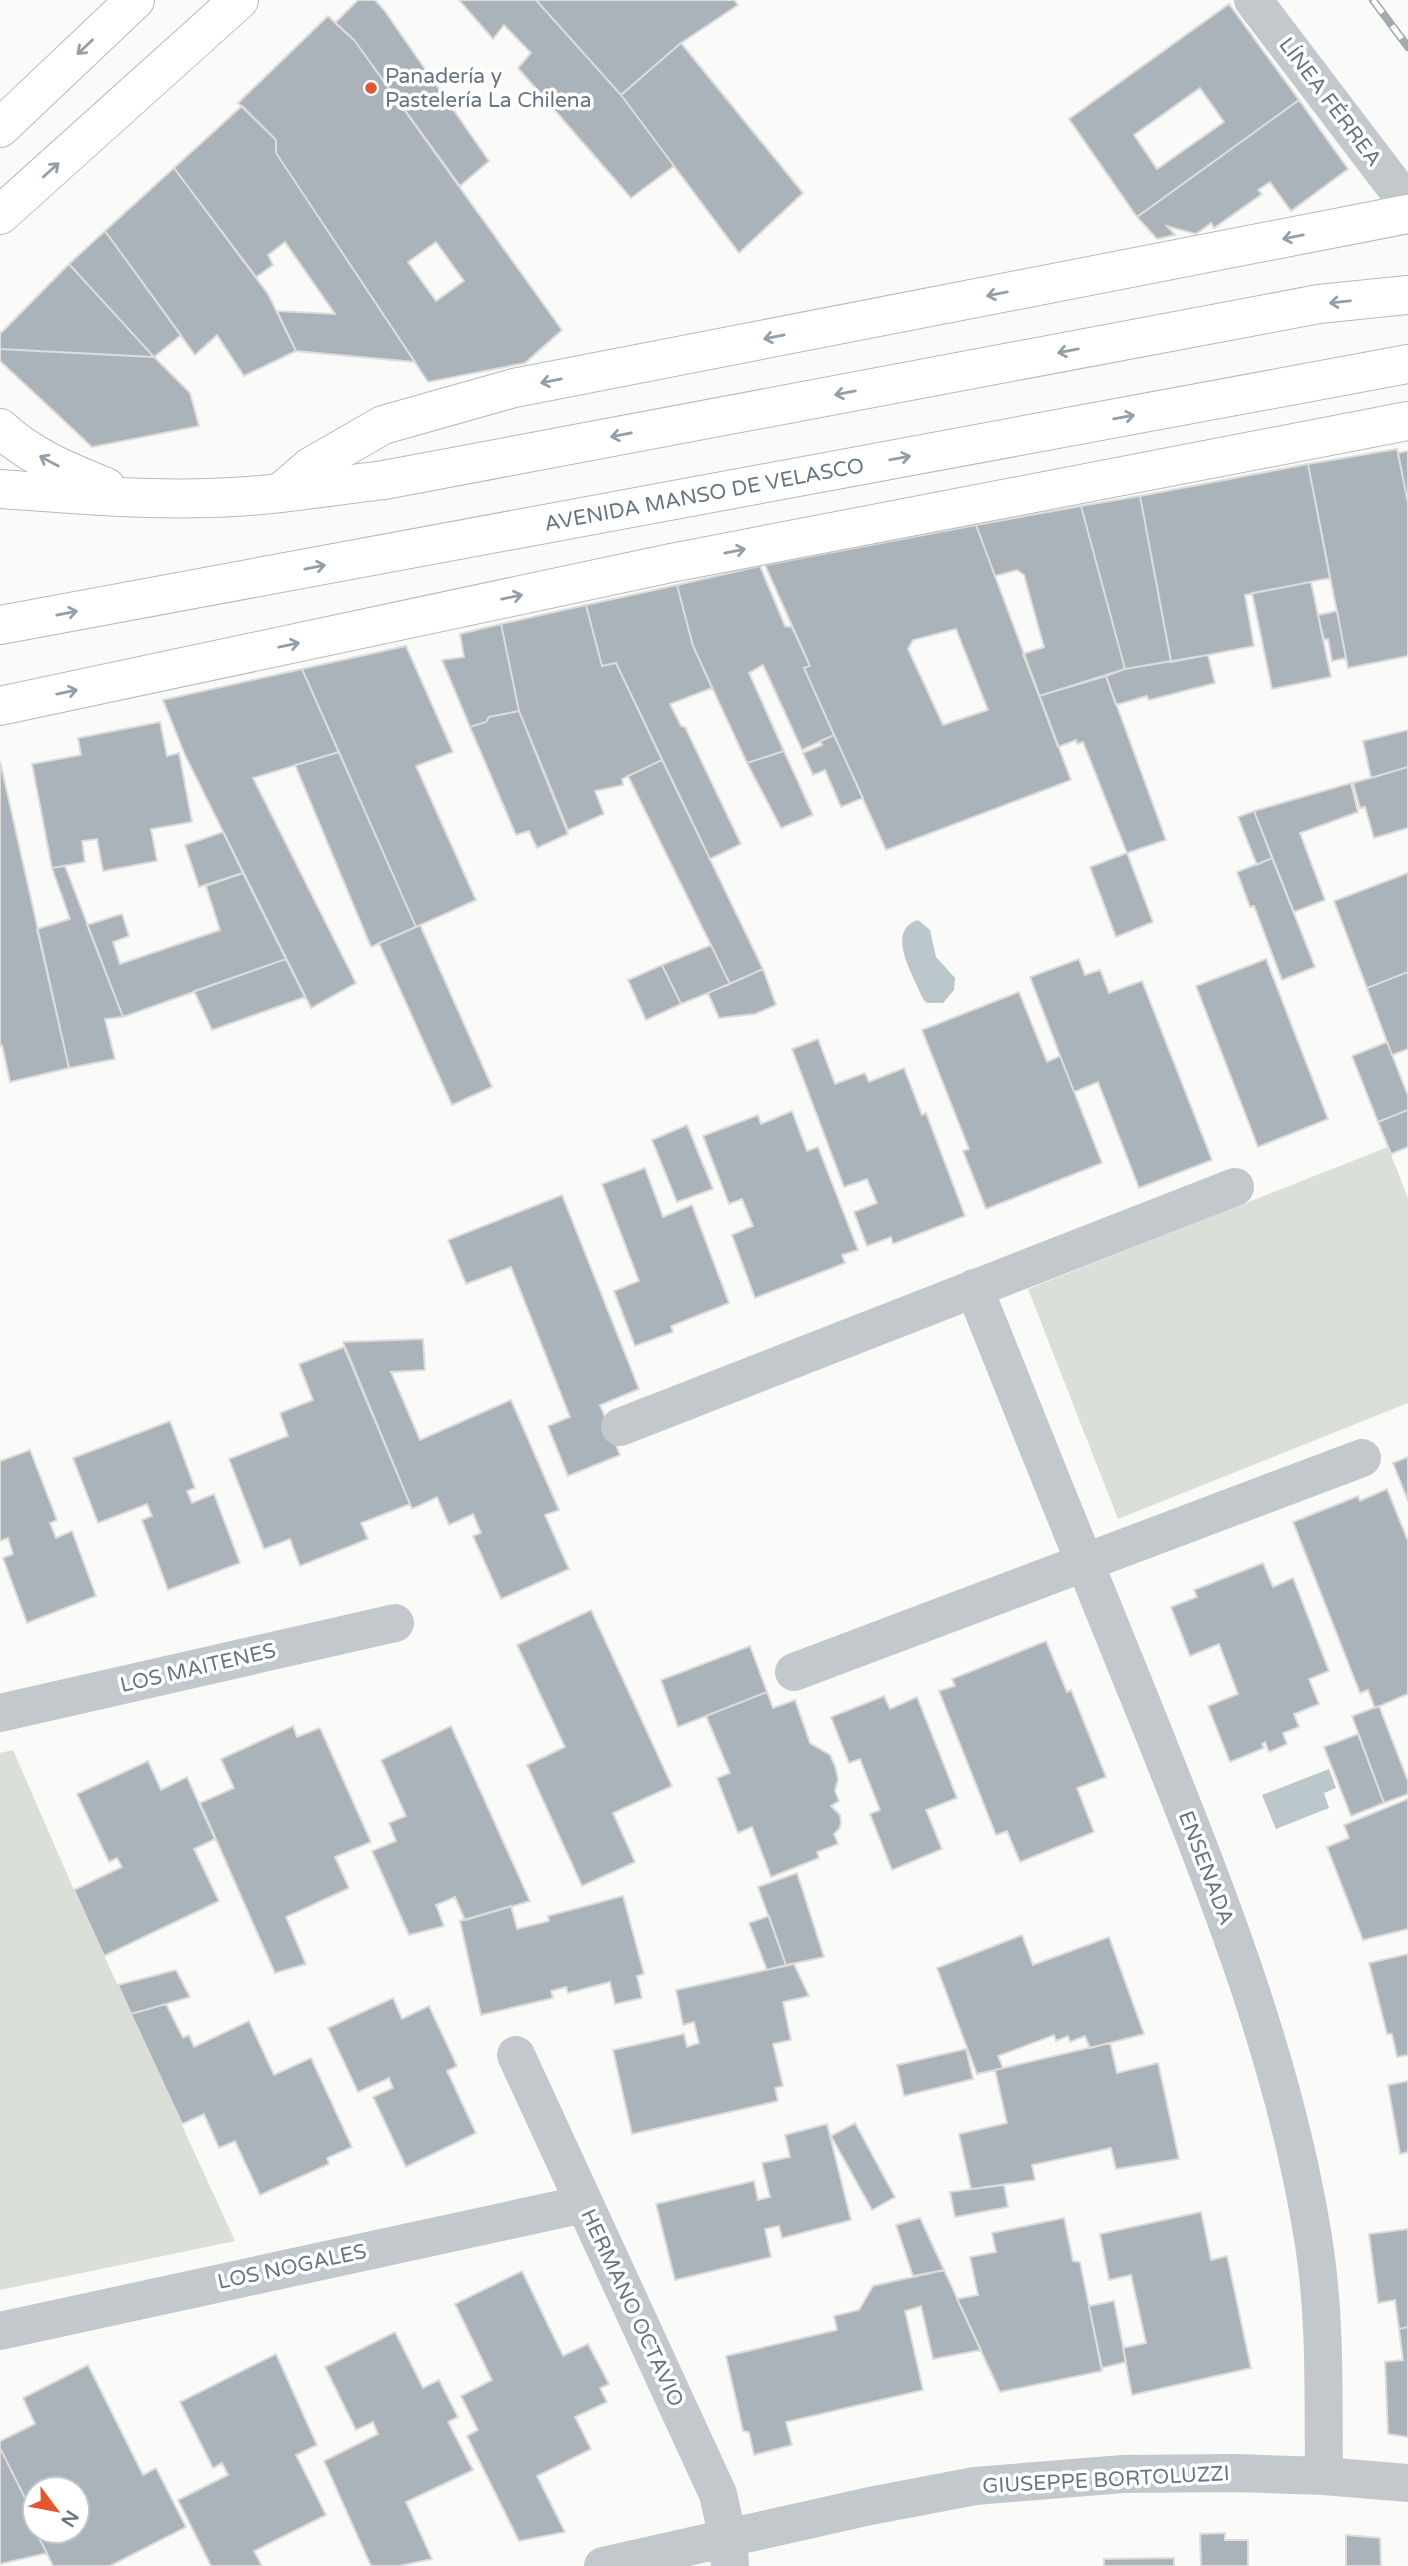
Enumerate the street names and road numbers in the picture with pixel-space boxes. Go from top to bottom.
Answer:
street label: LÍNEA FÉRREA [1273,33,1387,171]
street label: AVENIDA MANSO DE VELASCO [542,453,866,536]
street label: LOS MAITENES [118,1638,278,1698]
street label: ENSENADA [1173,1807,1239,1929]
street label: HERMANO OCTAVIO [575,2205,689,2411]
street label: LOS NOGALES [215,2239,369,2295]
street label: GIUSEPPE BORTOLUZZI [982,2461,1230,2499]

